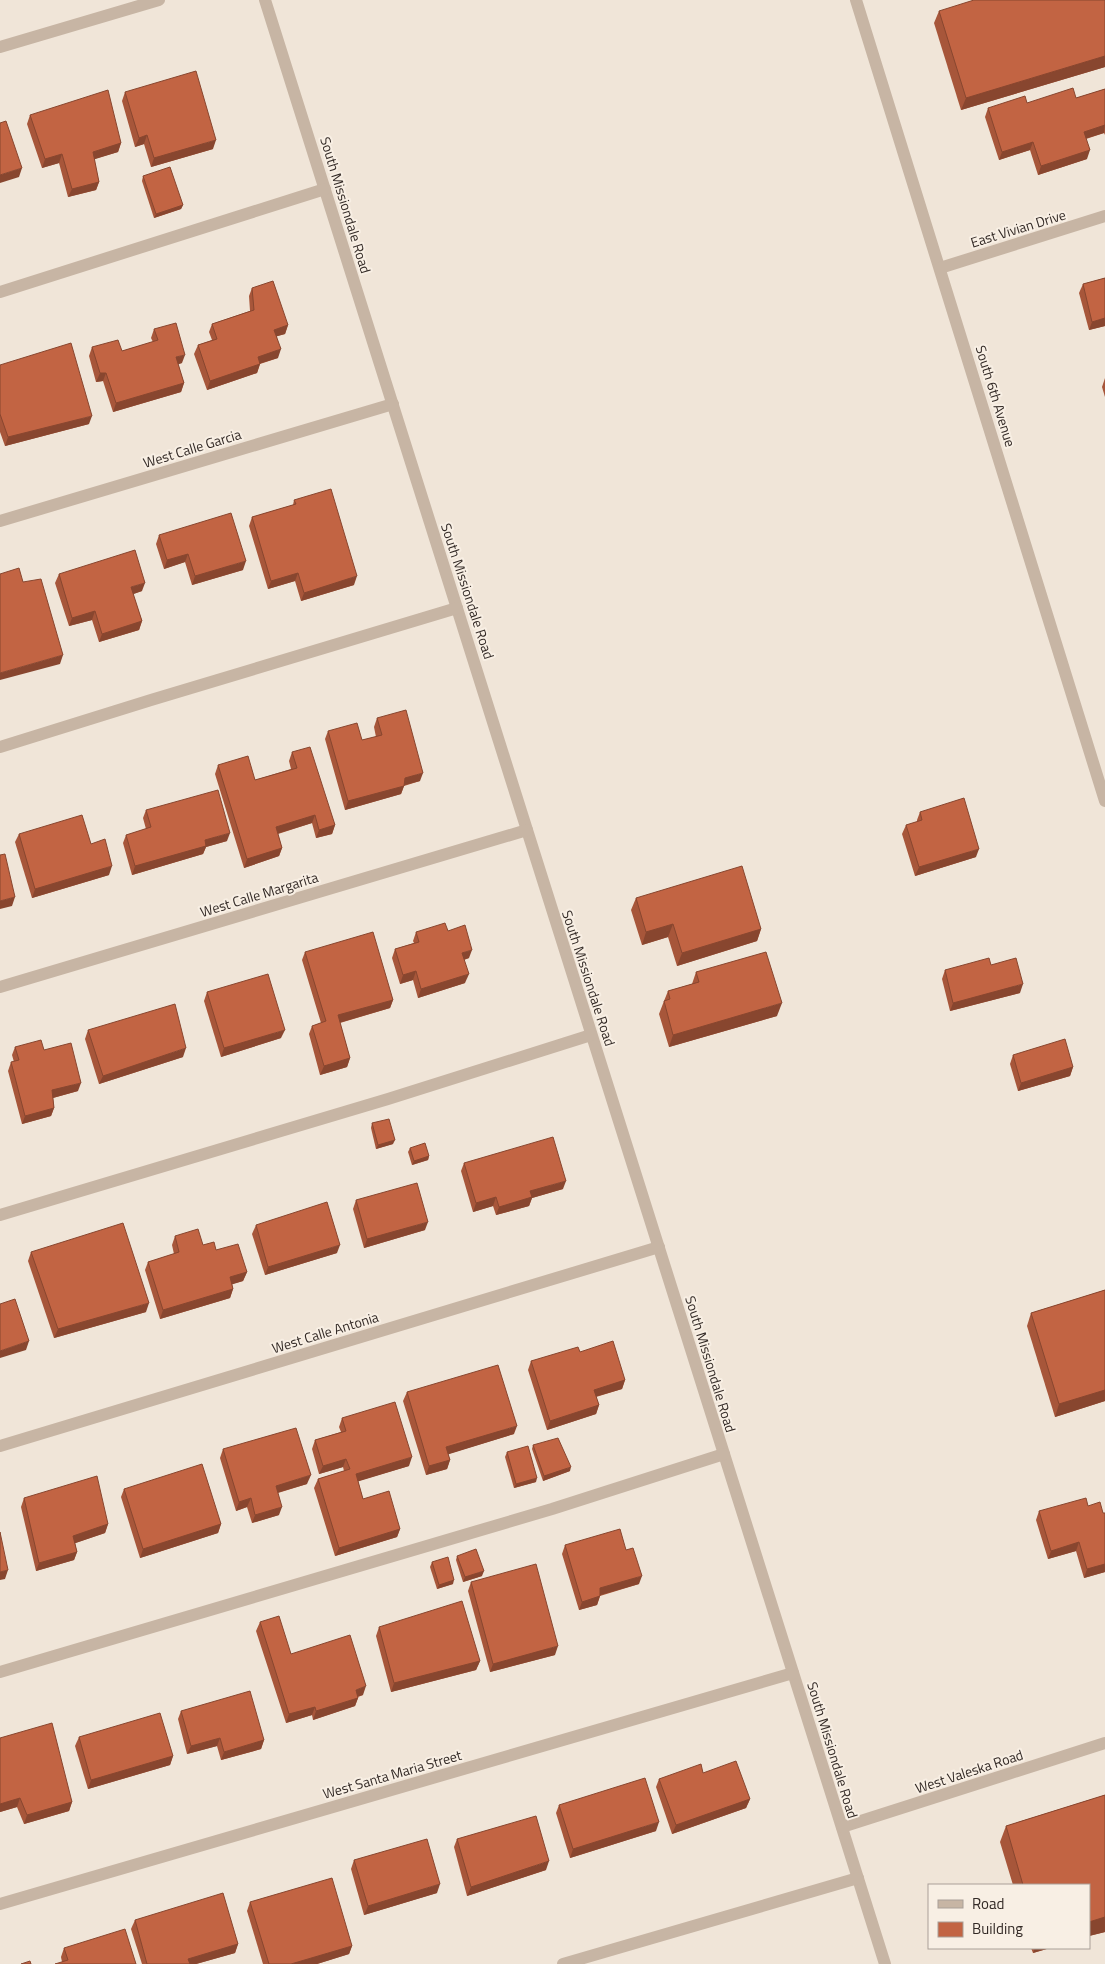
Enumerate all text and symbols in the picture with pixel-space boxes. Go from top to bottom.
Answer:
street label: South Missiondale Road [315,134,377,276]
street label: East Vivian Drive [968,204,1068,252]
street label: South 6th Avenue [971,343,1021,449]
street label: West Calle Garcia [140,423,244,473]
street label: South Missiondale Road [436,520,500,662]
street label: West Calle Margarita [197,866,321,922]
street label: South Missiondale Road [557,907,621,1049]
street label: South Missiondale Road [680,1293,742,1435]
street label: West Calle Antonia [269,1306,381,1358]
street label: South Missiondale Road [802,1679,864,1821]
street label: West Santa Maria Street [320,1744,464,1804]
street label: West Valeska Road [912,1744,1026,1798]
legend [928,1884,1090,1949]
text: Road [972,1892,1004,1915]
text: Building [972,1917,1023,1940]

